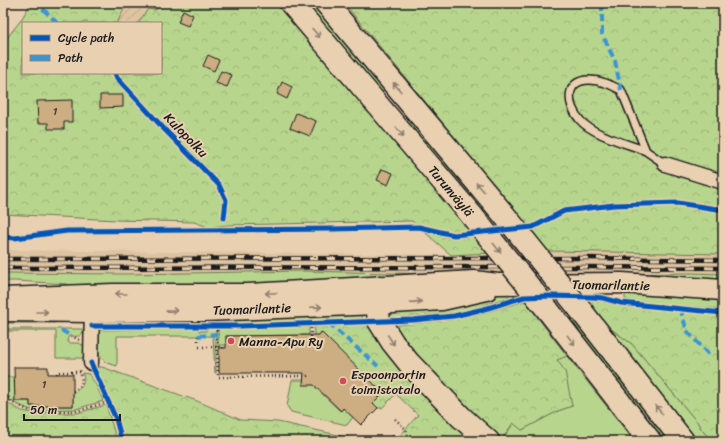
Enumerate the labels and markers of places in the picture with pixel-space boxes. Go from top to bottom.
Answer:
place label: Manna-Apu Ry [239,330,323,353]
marker: Manna-Apu Ry [226,336,236,346]
place label: Espoonportin toimistotalo [351,363,426,401]
marker: Espoonportin toimistotalo [338,376,348,386]

